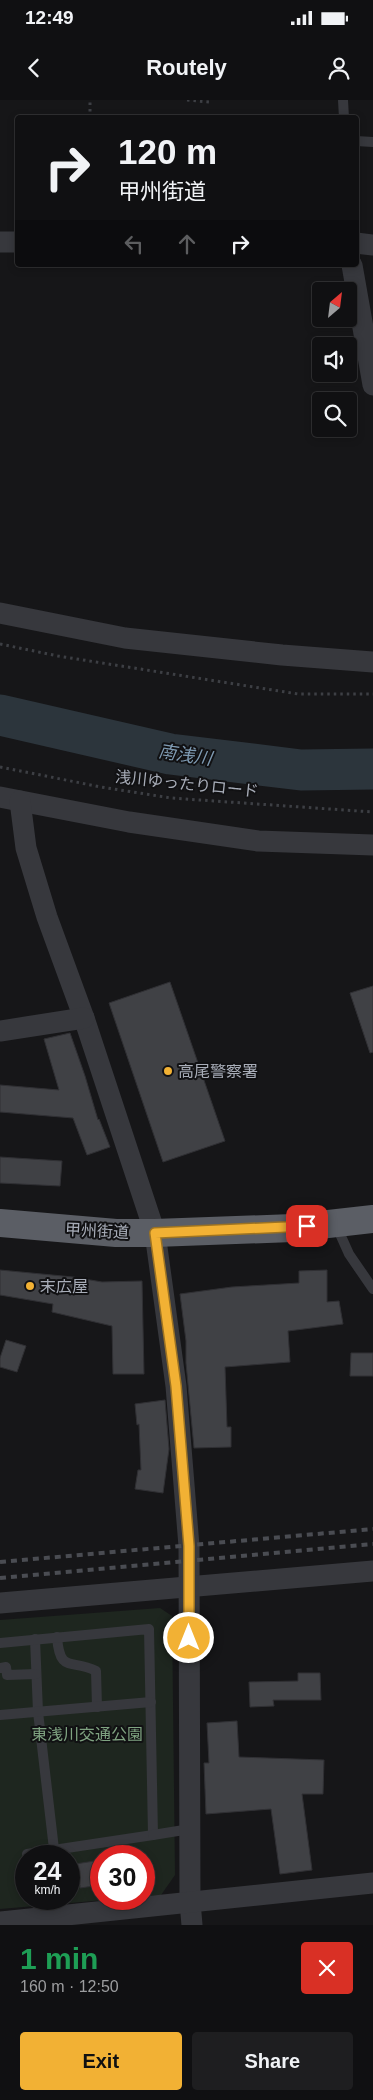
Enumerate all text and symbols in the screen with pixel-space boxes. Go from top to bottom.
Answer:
text: 12:49 [25,7,74,28]
icon: back [20,54,48,82]
icon: person [325,54,353,82]
text: Routely [146,55,227,80]
text: 120 m [118,132,217,171]
icon: right [35,135,100,200]
text: 甲州街道 [118,179,206,204]
icon: left [120,230,148,258]
icon: ahead [173,230,201,258]
icon: right [226,230,254,258]
north arrow [312,282,358,328]
map controls [312,282,357,437]
button: sound [312,337,357,382]
button: search [312,392,357,437]
water label: 南浅川 [157,741,215,769]
street label: 浅川ゆったりロード [114,768,260,800]
place label: 高尾警察署 [178,1063,258,1080]
marker: 高尾警察署 [162,1065,174,1077]
pin [286,1205,328,1247]
icon: arrive [293,1212,321,1240]
street label: 甲州街道 [65,1221,129,1241]
place label: 末広屋 [40,1278,88,1295]
marker: 末広屋 [24,1280,36,1292]
position arrow [162,1611,214,1663]
park label: 東浅川交通公園 [31,1726,143,1743]
speed limit sign: 30 [90,1845,155,1910]
text: 24 [34,1857,61,1885]
text: km/h [34,1883,61,1897]
text: 1 min [20,1942,98,1975]
button: close [301,1942,353,1994]
text: 160 m · 12:50 [20,1978,119,1995]
button: Exit [20,2032,182,2090]
button: Share [192,2032,353,2090]

